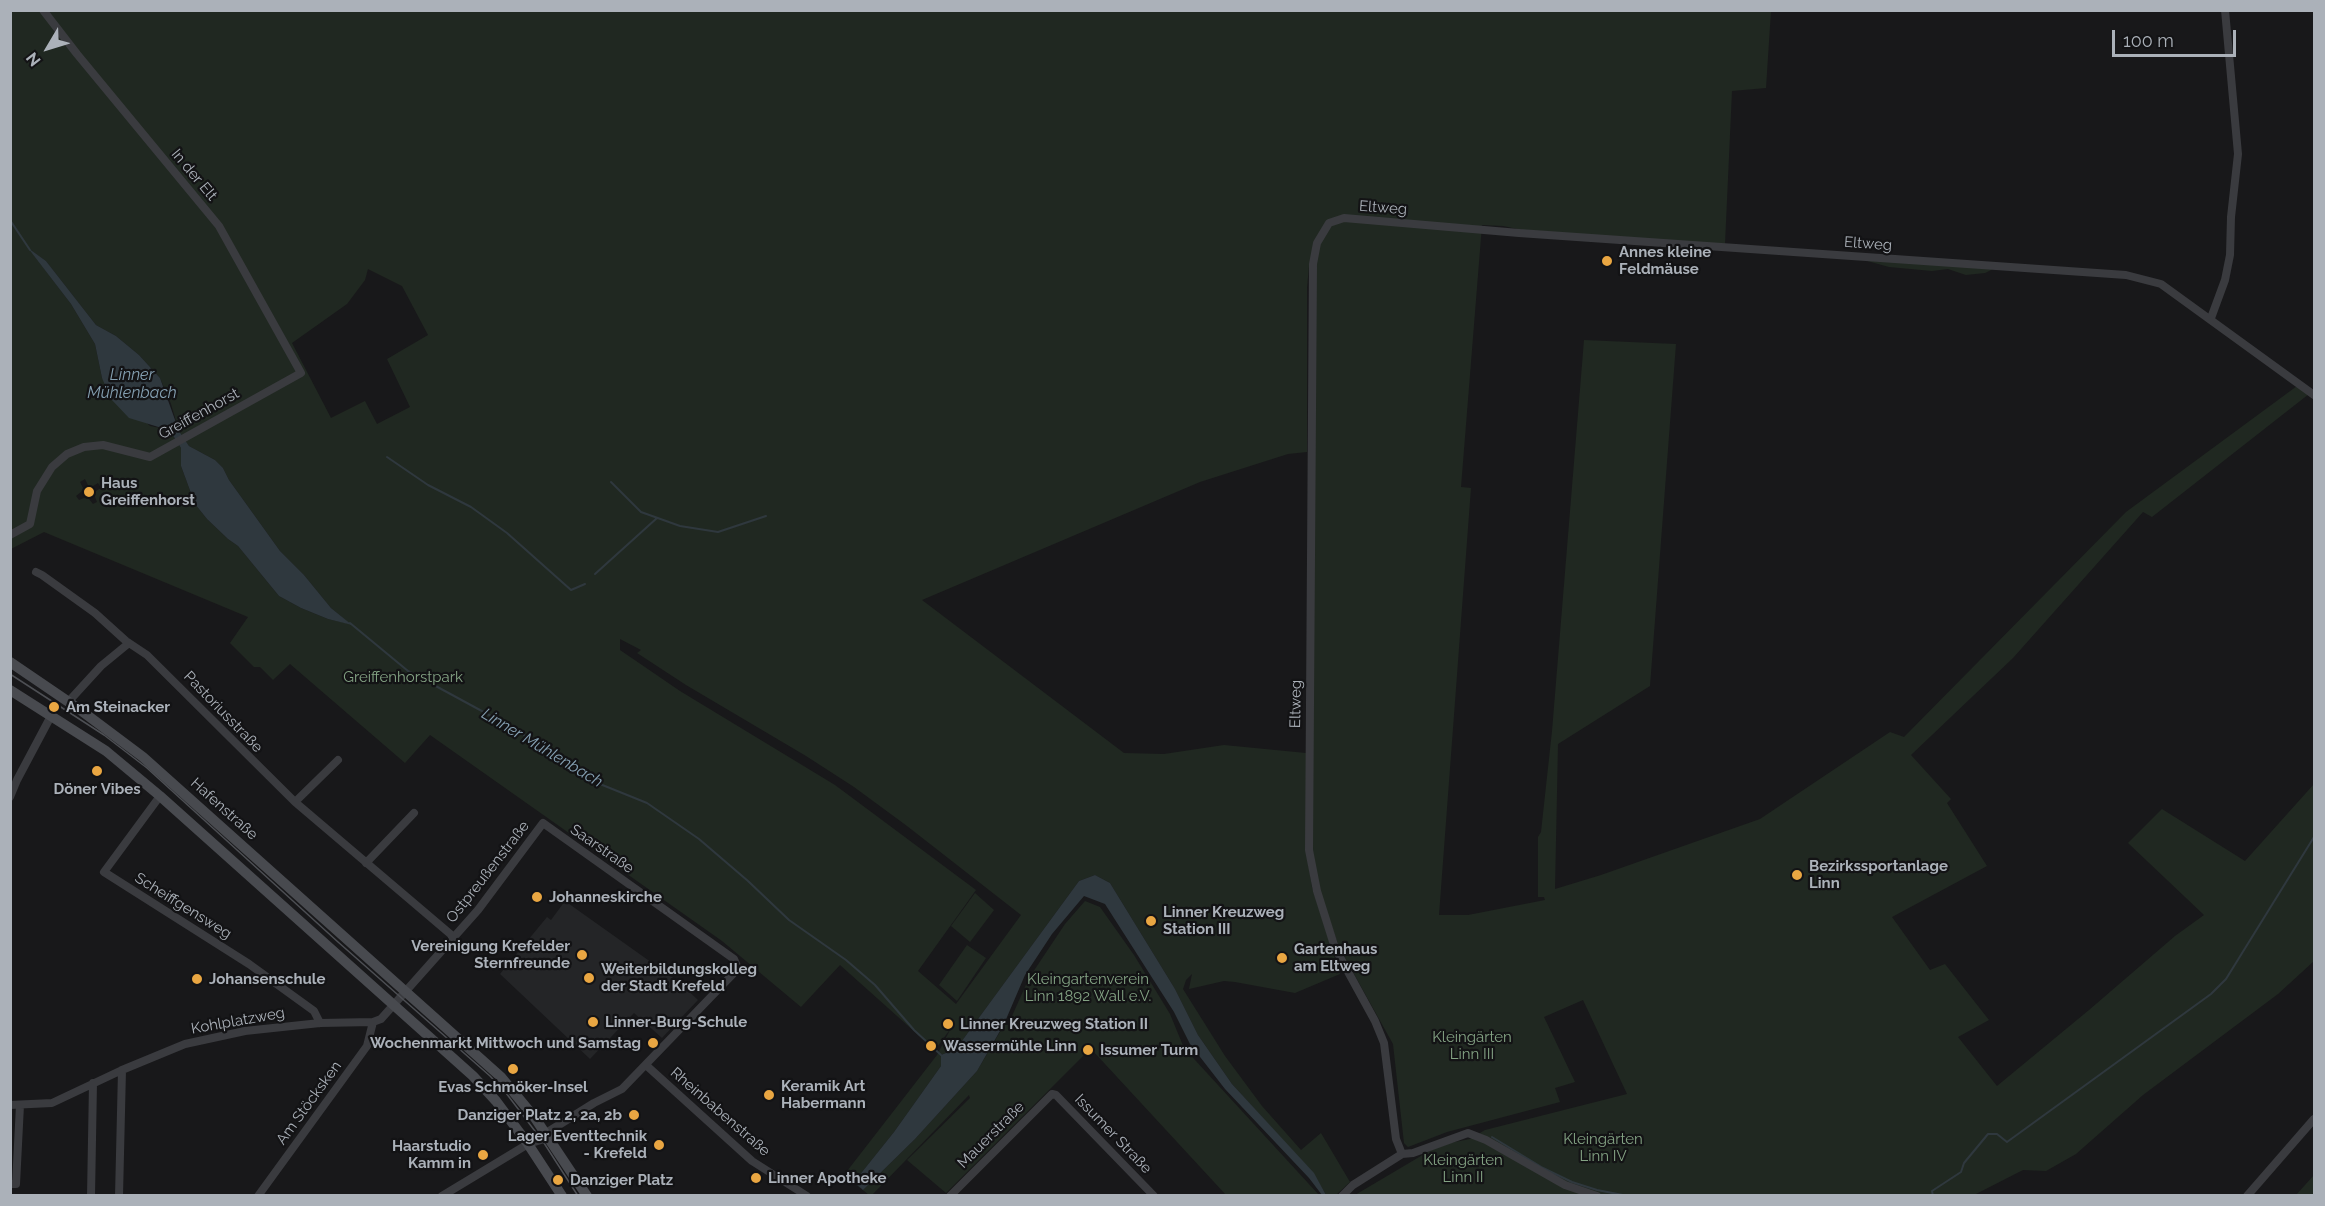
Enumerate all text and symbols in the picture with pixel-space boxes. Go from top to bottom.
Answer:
north arrow [18,18,78,78]
scale bar [2115,18,2240,56]
text: 100 m [2123,30,2174,51]
text: N [22,49,45,70]
street label: In der Elt [167,146,221,204]
street label: Eltweg [1358,197,1408,219]
street label: Eltweg [1843,233,1893,255]
place label: Annes kleine Feldmäuse [1619,243,1711,278]
marker: Annes kleine Feldmäuse [1600,254,1614,268]
water label: Linner Mühlenbach [87,365,177,403]
street label: Greiffenhorst [156,385,242,443]
place label: Haus Greiffenhorst [101,474,195,509]
marker: Haus Greiffenhorst [82,485,96,499]
street label: Pastoriusstraße [180,668,266,756]
park label: Greiffenhorstpark [343,668,463,686]
street label: Eltweg [1287,680,1305,728]
place label: Am Steinacker [66,698,170,716]
marker: Am Steinacker [47,700,61,714]
water label: Linner Mühlenbach [478,704,606,792]
marker: Döner Vibes [90,764,104,778]
street label: Hafenstraße [187,774,261,844]
place label: Döner Vibes [53,780,141,798]
street label: Ostpreußenstraße [443,818,533,926]
street label: Saarstraße [567,821,637,877]
place label: Bezirkssportanlage Linn [1809,857,1948,892]
marker: Bezirkssportanlage Linn [1790,868,1804,882]
street label: Scheiffgensweg [131,869,235,943]
place label: Johanneskirche [549,888,662,906]
marker: Johanneskirche [530,890,544,904]
place label: Linner Kreuzweg Station III [1163,903,1284,938]
marker: Linner Kreuzweg Station III [1144,914,1158,928]
place label: Vereinigung Krefelder Sternfreunde [411,937,570,972]
place label: Gartenhaus am Eltweg [1294,940,1377,975]
marker: Vereinigung Krefelder Sternfreunde [575,948,589,962]
marker: Gartenhaus am Eltweg [1275,951,1289,965]
place label: Weiterbildungskolleg der Stadt Krefeld [601,960,757,995]
place label: Johansenschule [209,970,325,988]
park label: Kleingartenverein Linn 1892 Wall e.V. [1025,970,1151,1005]
marker: Weiterbildungskolleg der Stadt Krefeld [582,971,596,985]
marker: Johansenschule [190,972,204,986]
street label: Kohlplatzweg [190,1004,286,1038]
place label: Linner-Burg-Schule [605,1013,747,1031]
marker: Linner-Burg-Schule [586,1015,600,1029]
place label: Linner Kreuzweg Station II [960,1015,1148,1033]
marker: Linner Kreuzweg Station II [941,1017,955,1031]
park label: Kleingärten Linn III [1432,1028,1512,1063]
place label: Wochenmarkt Mittwoch und Samstag [370,1034,641,1052]
marker: Wochenmarkt Mittwoch und Samstag [646,1036,660,1050]
place label: Wassermühle Linn [943,1037,1076,1055]
marker: Wassermühle Linn [924,1039,938,1053]
place label: Issumer Turm [1100,1041,1198,1059]
marker: Issumer Turm [1081,1043,1095,1057]
street label: Am Stöcksken [273,1058,345,1148]
marker: Evas Schmöker-Insel [506,1062,520,1076]
street label: Rheinbabenstraße [666,1064,774,1160]
place label: Keramik Art Habermann [781,1077,866,1112]
place label: Evas Schmöker-Insel [438,1078,588,1096]
marker: Keramik Art Habermann [762,1088,776,1102]
street label: Issumer Straße [1071,1091,1155,1177]
street label: Mauerstraße [954,1098,1028,1172]
place label: Danziger Platz 2, 2a, 2b [458,1106,622,1124]
marker: Danziger Platz 2, 2a, 2b [627,1108,641,1122]
place label: Lager Eventtechnik - Krefeld [508,1127,647,1162]
park label: Kleingärten Linn IV [1563,1130,1643,1165]
place label: Haarstudio Kamm in [392,1137,471,1172]
marker: Lager Eventtechnik - Krefeld [652,1138,666,1152]
marker: Haarstudio Kamm in [476,1148,490,1162]
park label: Kleingärten Linn II [1423,1151,1503,1186]
place label: Linner Apotheke [768,1169,886,1187]
place label: Danziger Platz [570,1171,673,1189]
marker: Linner Apotheke [749,1171,763,1185]
marker: Danziger Platz [551,1173,565,1187]

